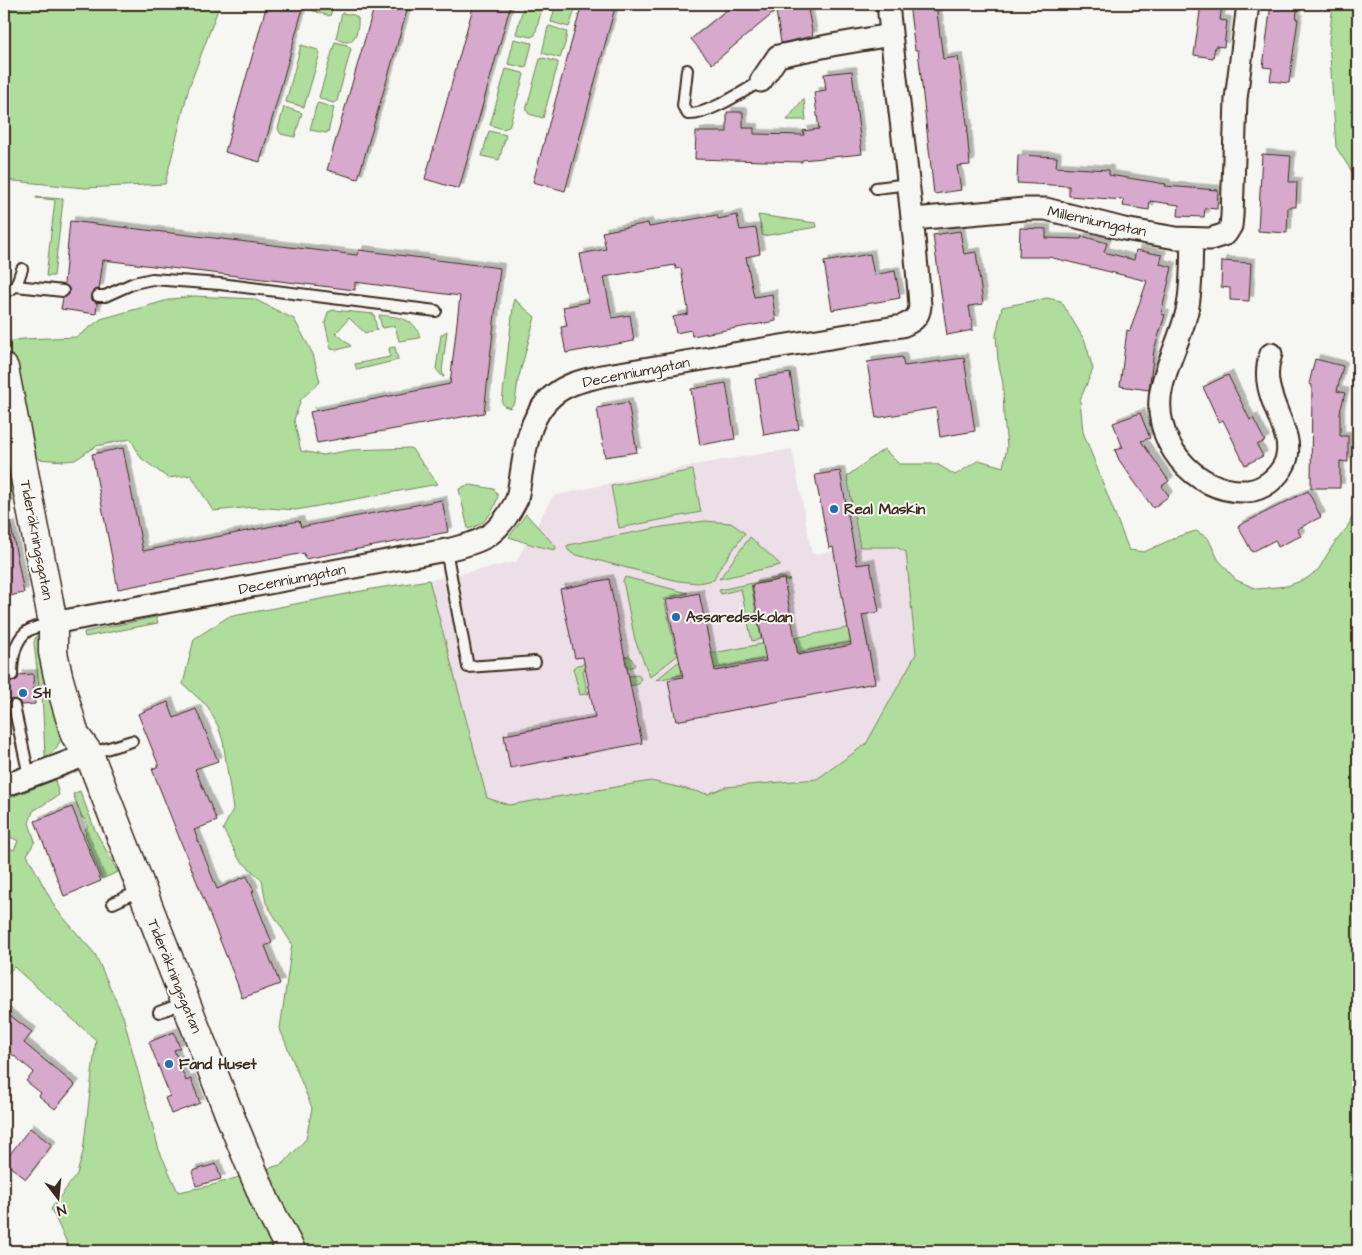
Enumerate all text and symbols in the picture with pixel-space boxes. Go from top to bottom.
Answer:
street label: Millenniumgatan [1045,201,1149,243]
street label: Decenniumgatan [581,352,692,394]
street label: Tideräkningsgatan [14,478,59,602]
place label: Real Maskin [844,499,926,520]
marker: Real Maskin [828,503,840,515]
street label: Decenniumgatan [237,559,348,601]
place label: Assaredsskolan [686,607,793,628]
marker: Assaredsskolan [670,611,682,623]
place label: St1 [32,683,51,704]
marker: St1 [17,687,29,699]
street label: Tideräkningsgatan [141,916,207,1037]
place label: Fand Huset [179,1054,258,1075]
marker: Fand Huset [163,1058,175,1070]
north arrow [32,1172,82,1222]
text: N [54,1199,68,1220]

